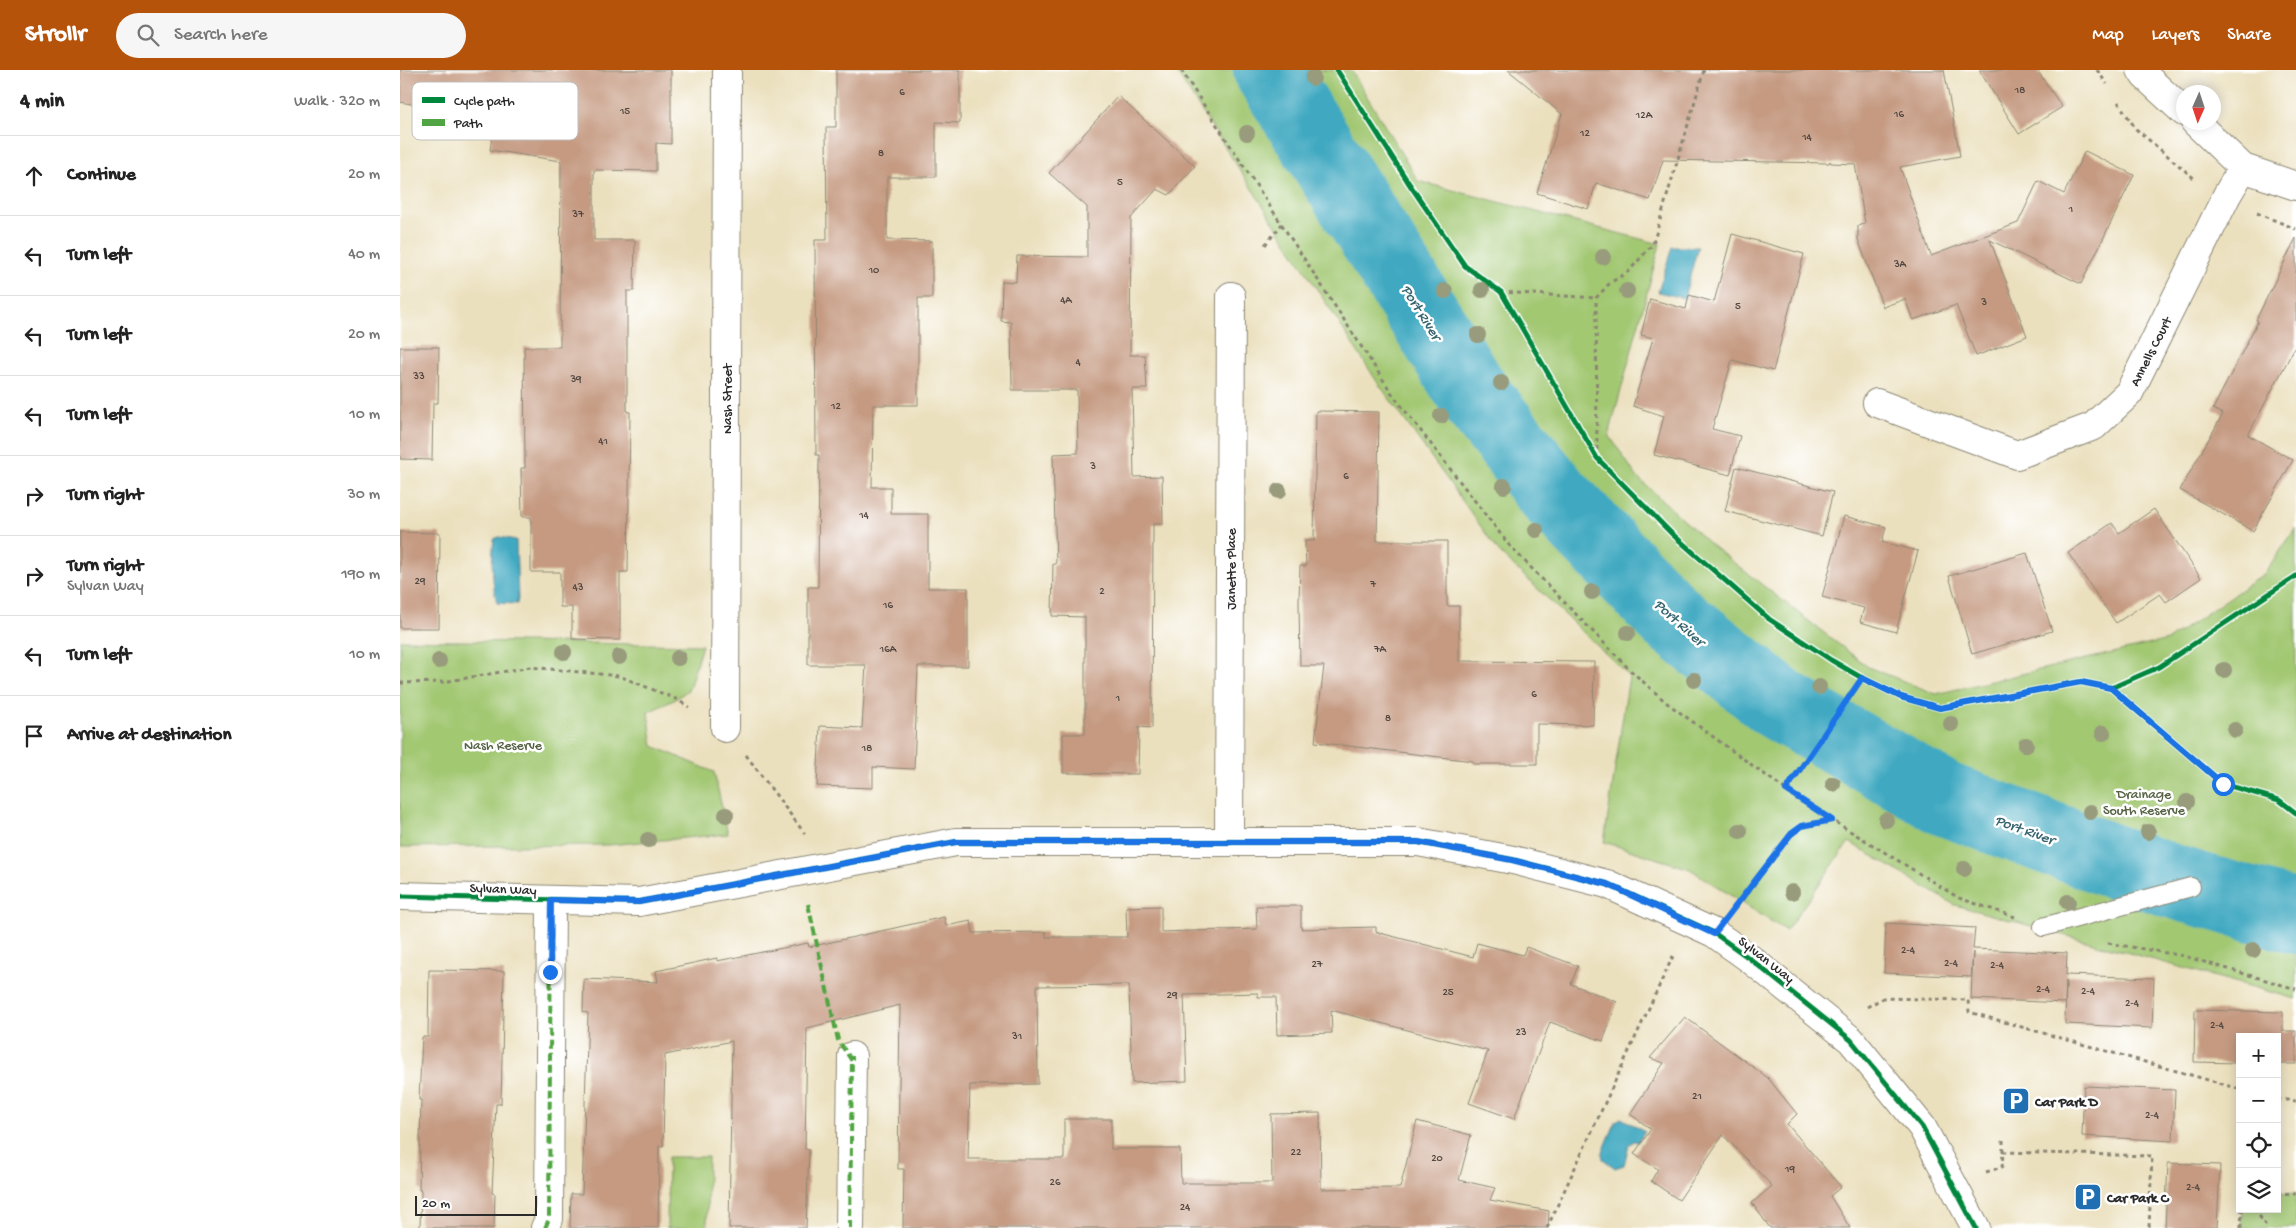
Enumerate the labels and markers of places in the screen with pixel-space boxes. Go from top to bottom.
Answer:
parking icon: Car Park D [2001,1086,2031,1116]
place label: Car Park D [2034,1095,2099,1112]
parking icon: Car Park C [2073,1182,2103,1212]
place label: Car Park C [2106,1191,2170,1208]

